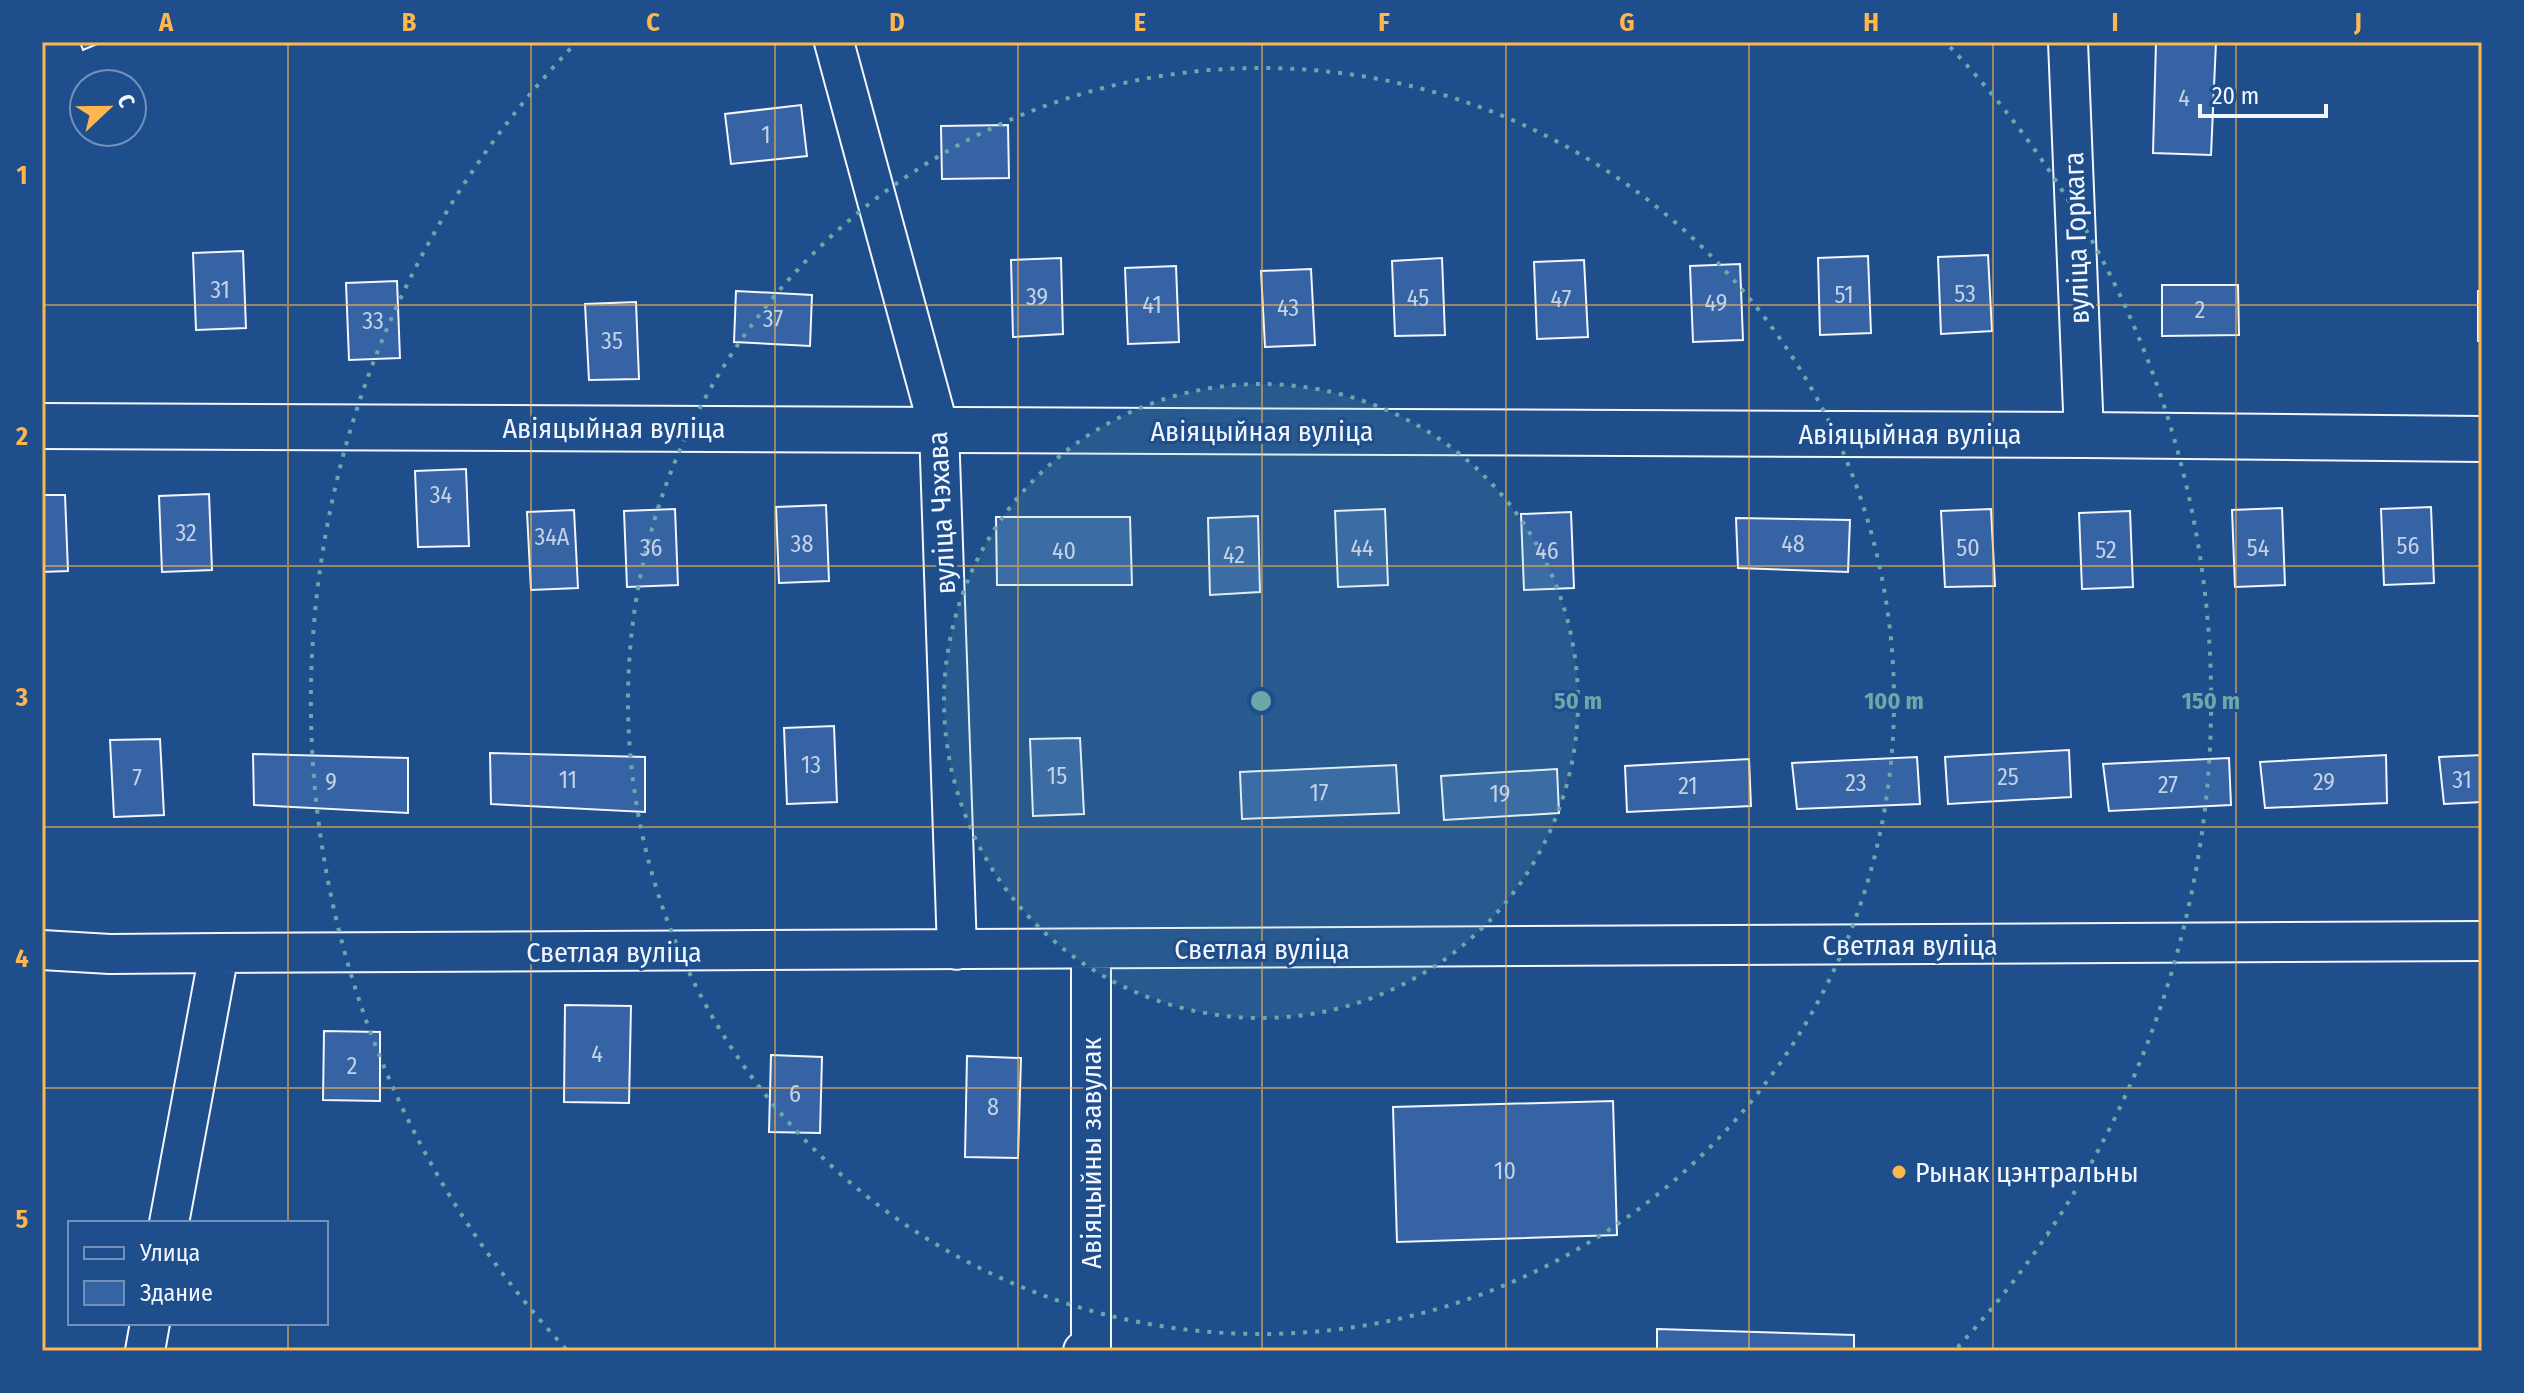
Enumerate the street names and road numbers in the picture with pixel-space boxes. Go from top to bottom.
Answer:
street label: вуліца Горкага [2057,151,2096,325]
street label: Авіяцыйная вуліца [502,412,726,445]
street label: Авіяцыйная вуліца [1150,415,1374,448]
street label: Авіяцыйная вуліца [1798,418,2022,451]
street label: вуліца Чэхава [921,431,962,595]
street label: Светлая вуліца [1822,929,1998,962]
street label: Светлая вуліца [1174,933,1350,966]
street label: Светлая вуліца [526,936,702,969]
street label: Авіяцыйны завулак [1075,1037,1108,1269]

